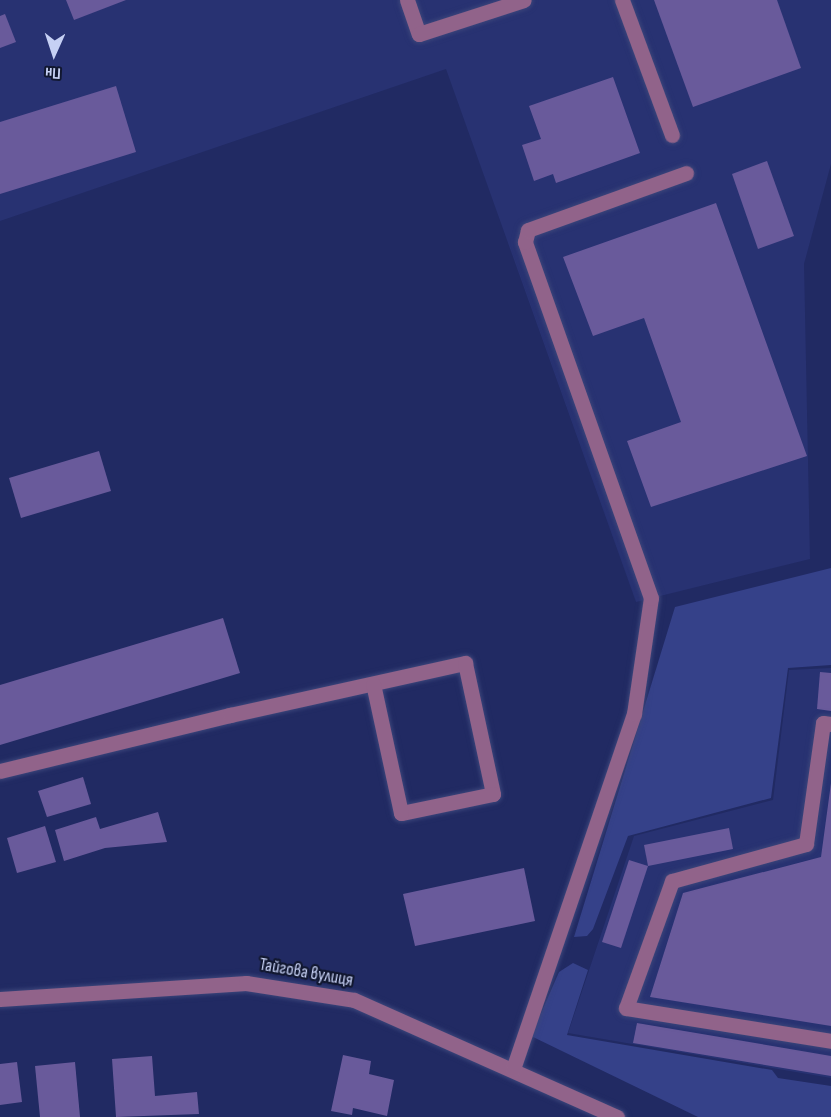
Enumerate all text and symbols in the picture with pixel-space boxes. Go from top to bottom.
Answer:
north arrow [24,24,84,84]
text: Пн [45,63,61,82]
street label: Тайгова вулиця [257,954,355,992]

